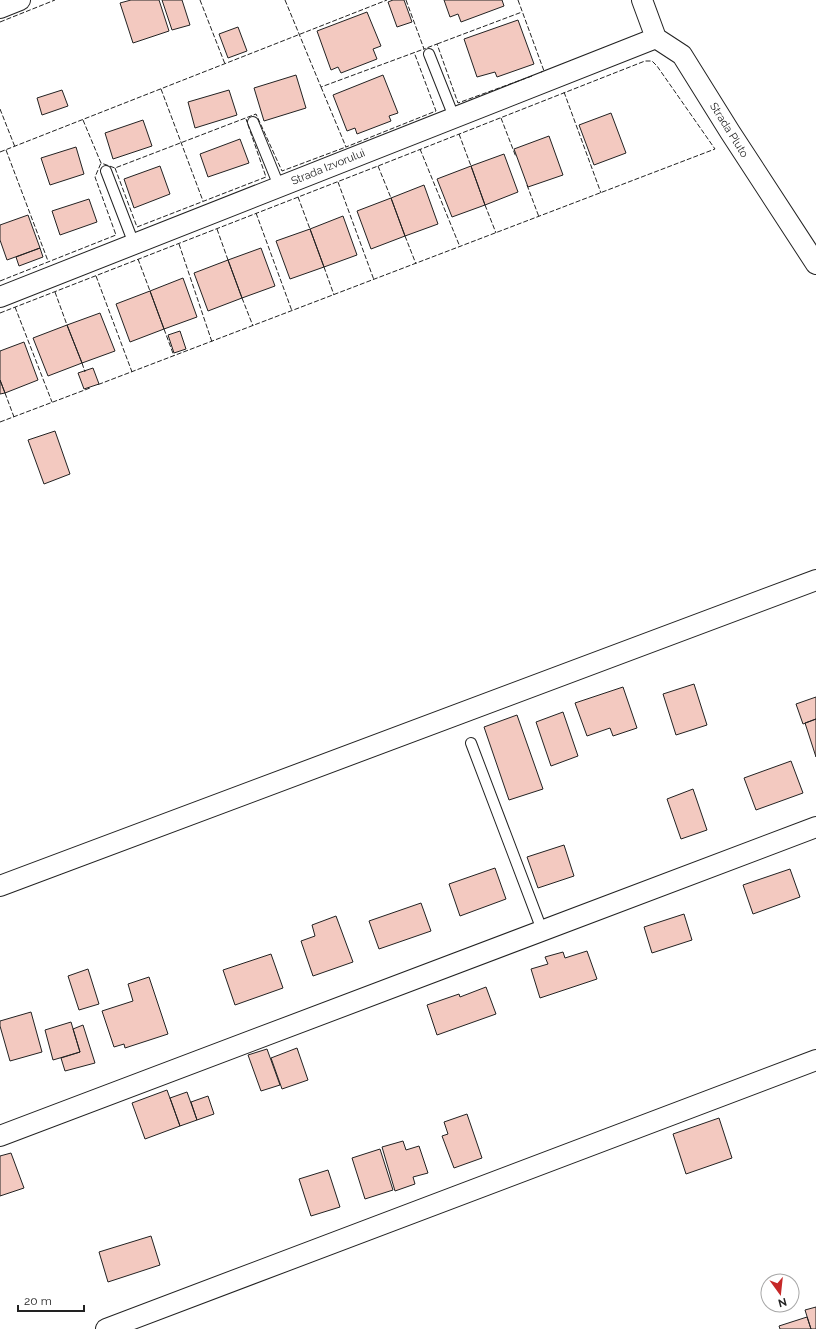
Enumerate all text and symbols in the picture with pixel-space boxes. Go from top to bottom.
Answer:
street label: Strada Pluto [707,100,751,160]
street label: Strada Izvorului [289,146,367,188]
north arrow [760,1273,800,1313]
scale bar [18,1287,84,1313]
text: 20 m [24,1294,52,1308]
text: N [777,1295,788,1310]

